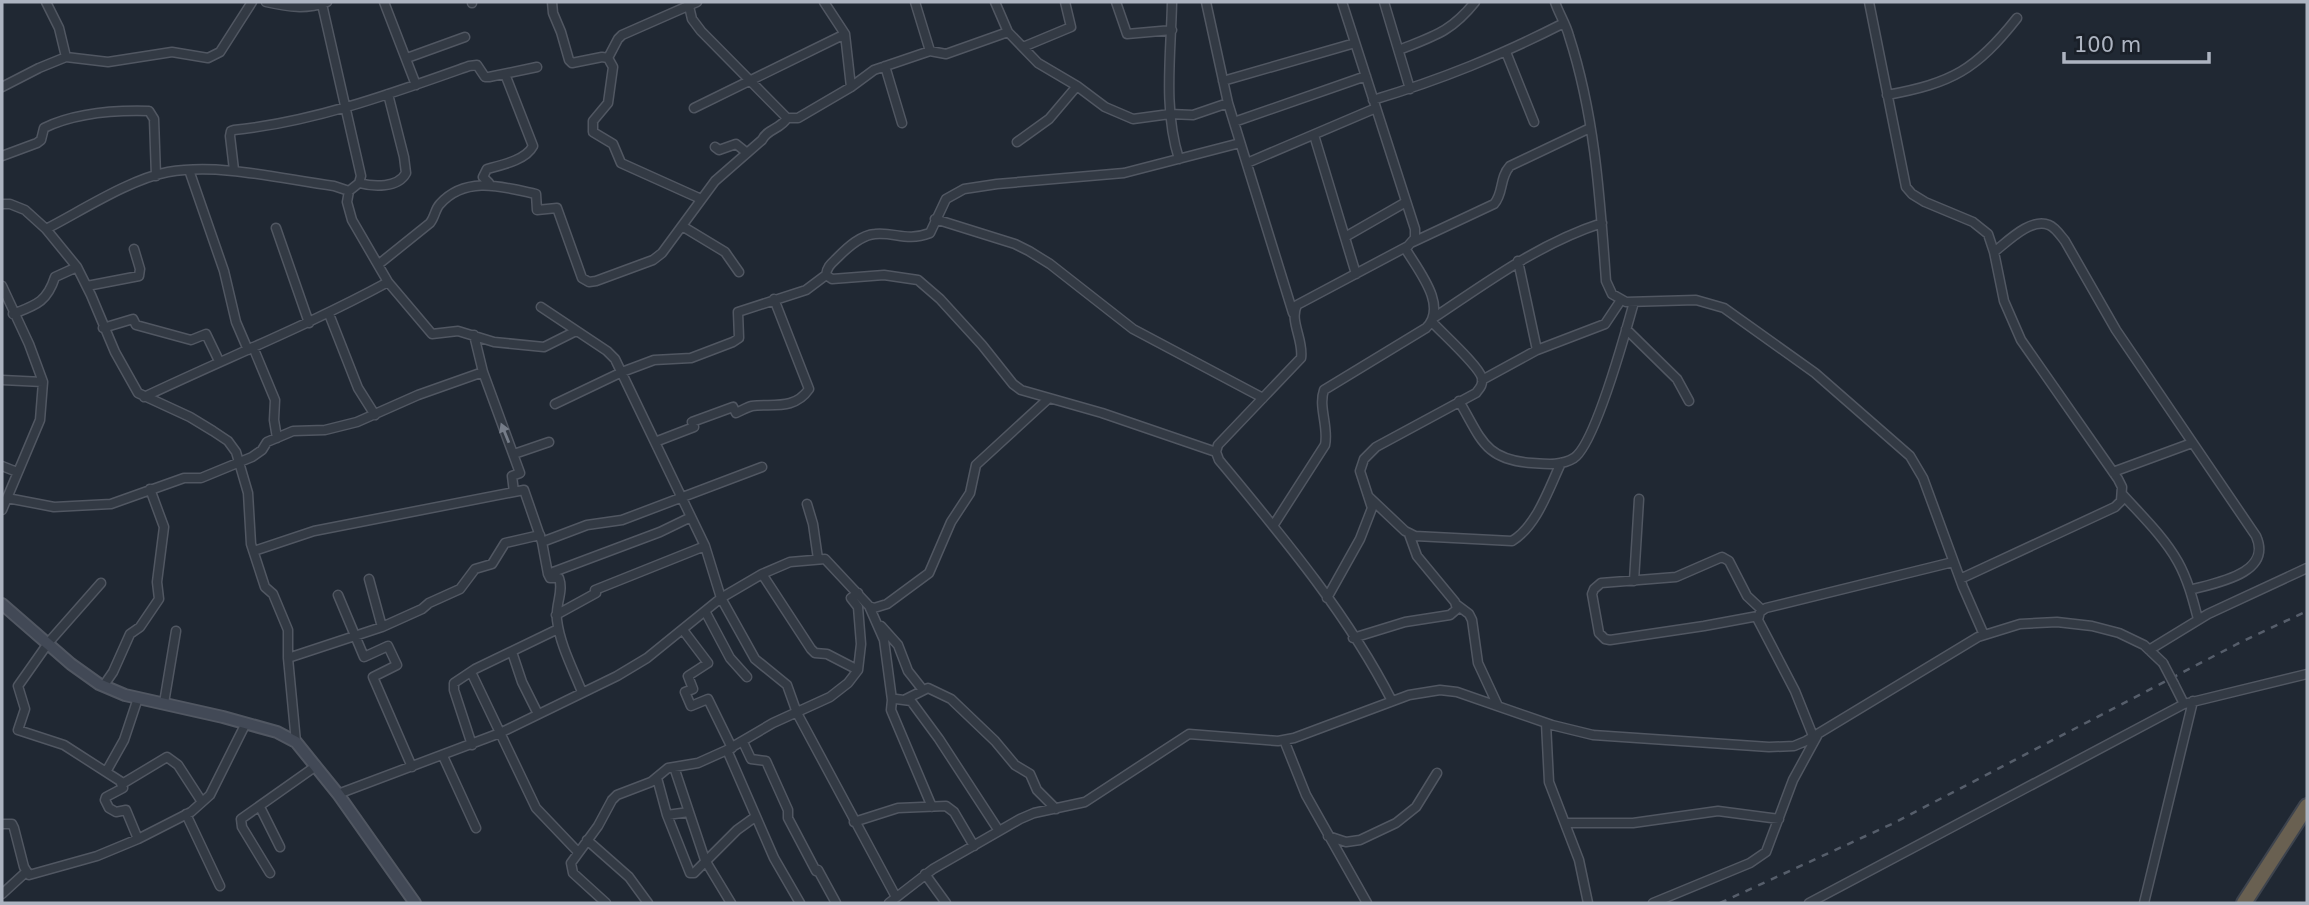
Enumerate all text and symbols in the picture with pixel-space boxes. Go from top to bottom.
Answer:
scale bar [2064,21,2209,65]
text: 100 m [2074,33,2141,57]
one-way arrow [500,422,511,443]

